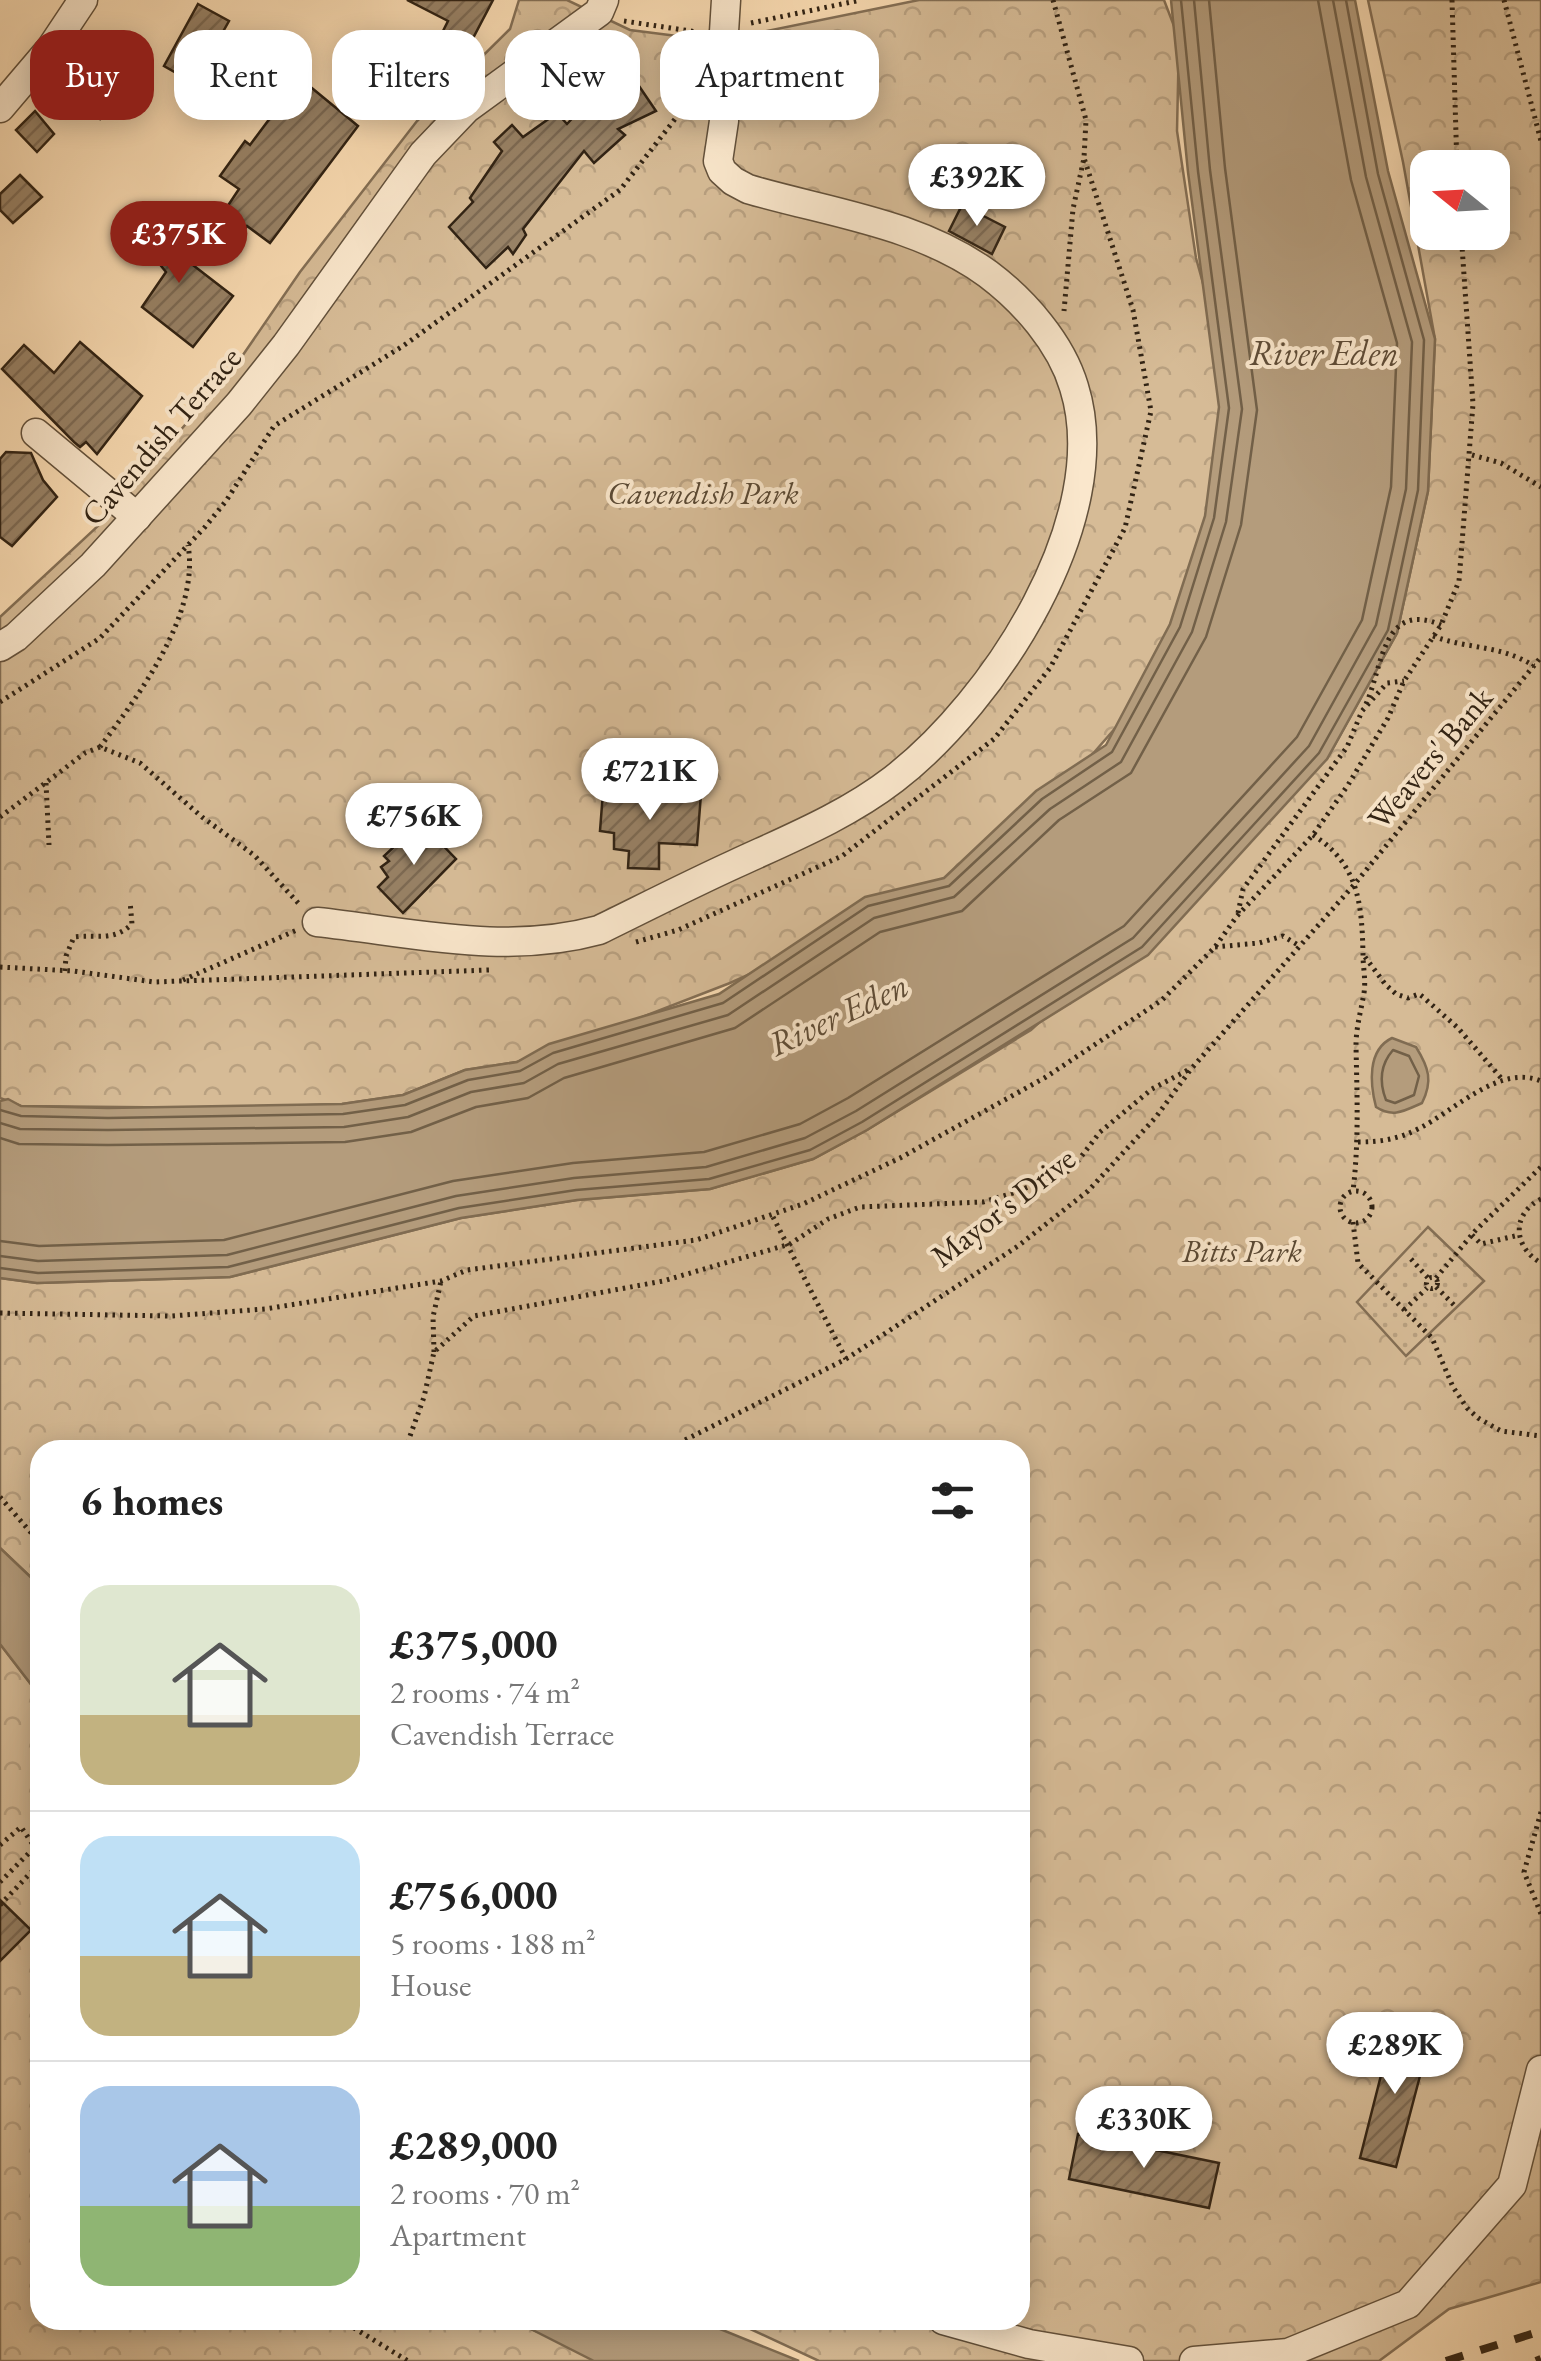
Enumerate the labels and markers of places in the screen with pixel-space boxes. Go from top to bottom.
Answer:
pin: £392K [907,144,1047,229]
pin: £375K [109,201,249,286]
pin: £721K [580,738,720,823]
pin: £756K [344,783,484,868]
pin: £289K [1325,2012,1465,2097]
pin: £330K [1074,2086,1214,2171]

